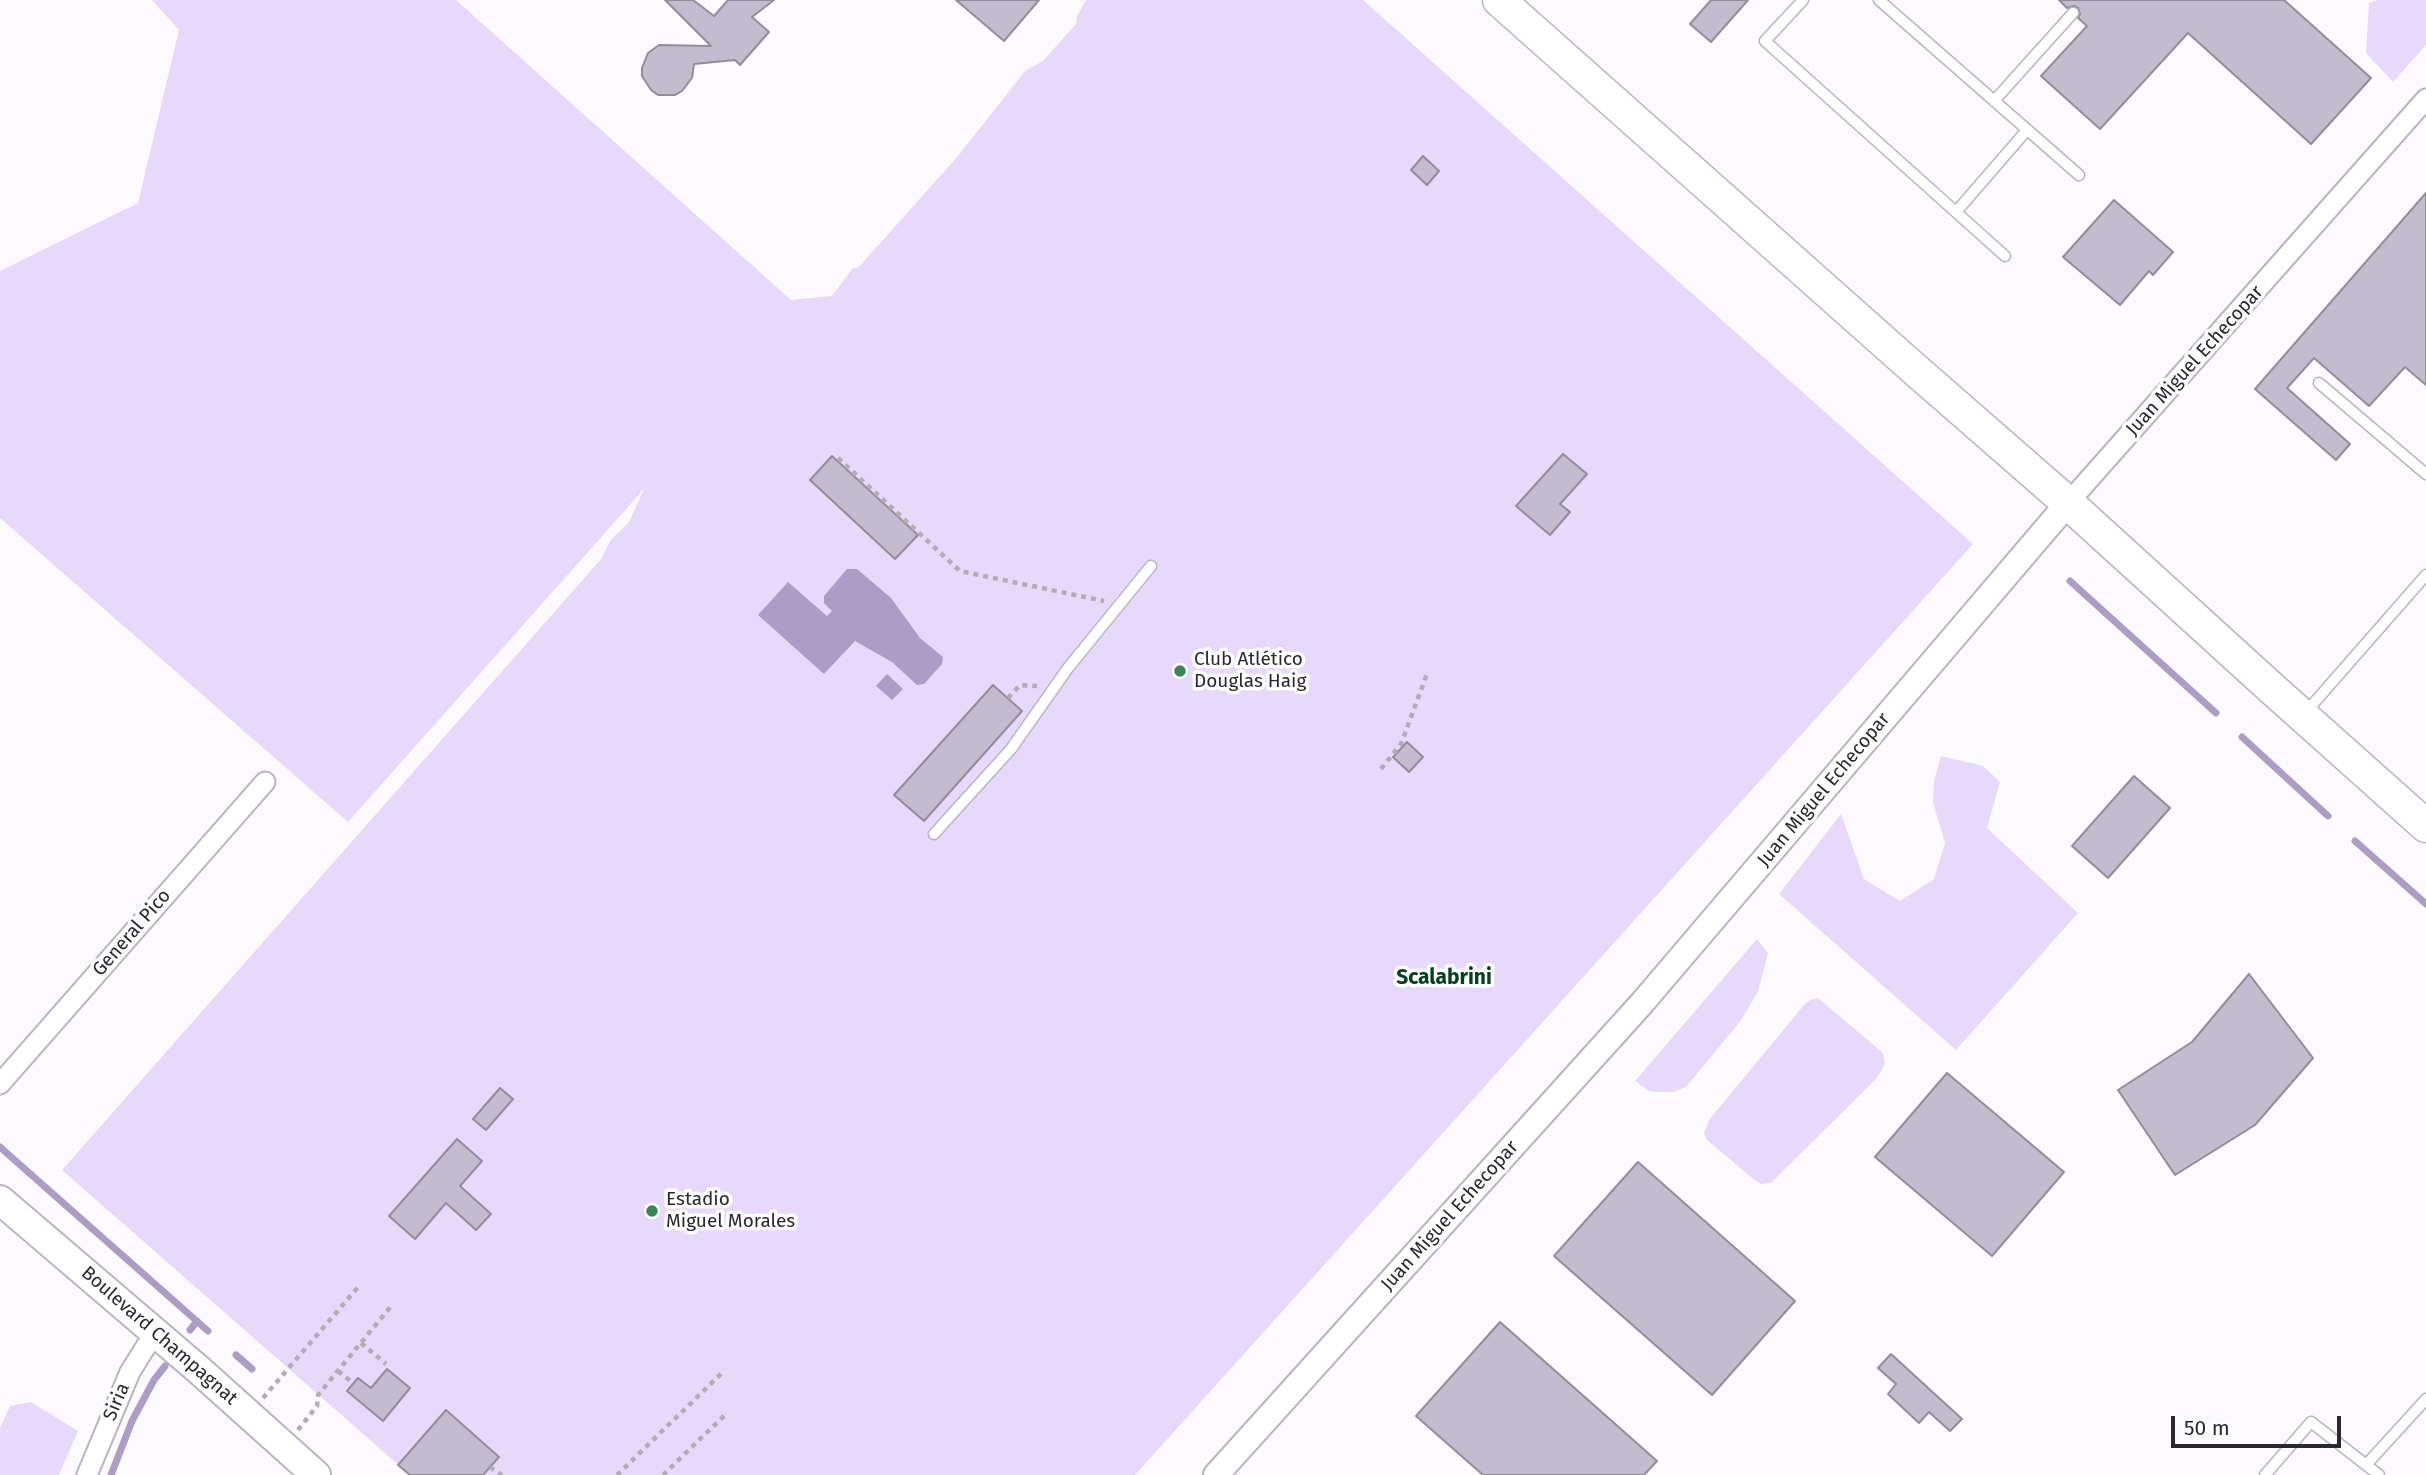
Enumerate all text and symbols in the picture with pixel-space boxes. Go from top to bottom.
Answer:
street label: Juan Miguel Echecopar [2122,281,2268,441]
place label: Club Atlético Douglas Haig [1194,649,1306,693]
marker: Club Atlético Douglas Haig [1172,663,1188,679]
street label: Juan Miguel Echecopar [1753,708,1895,872]
street label: General Pico [88,885,176,981]
district label: Scalabrini [1396,965,1492,991]
street label: Juan Miguel Echecopar [1377,1136,1523,1296]
place label: Estadio Miguel Morales [666,1189,795,1233]
marker: Estadio Miguel Morales [644,1203,660,1219]
street label: Boulevard Champagnat [76,1262,242,1410]
street label: Siria [99,1380,135,1424]
scale bar [2174,1402,2344,1446]
text: 50 m [2184,1415,2230,1441]

